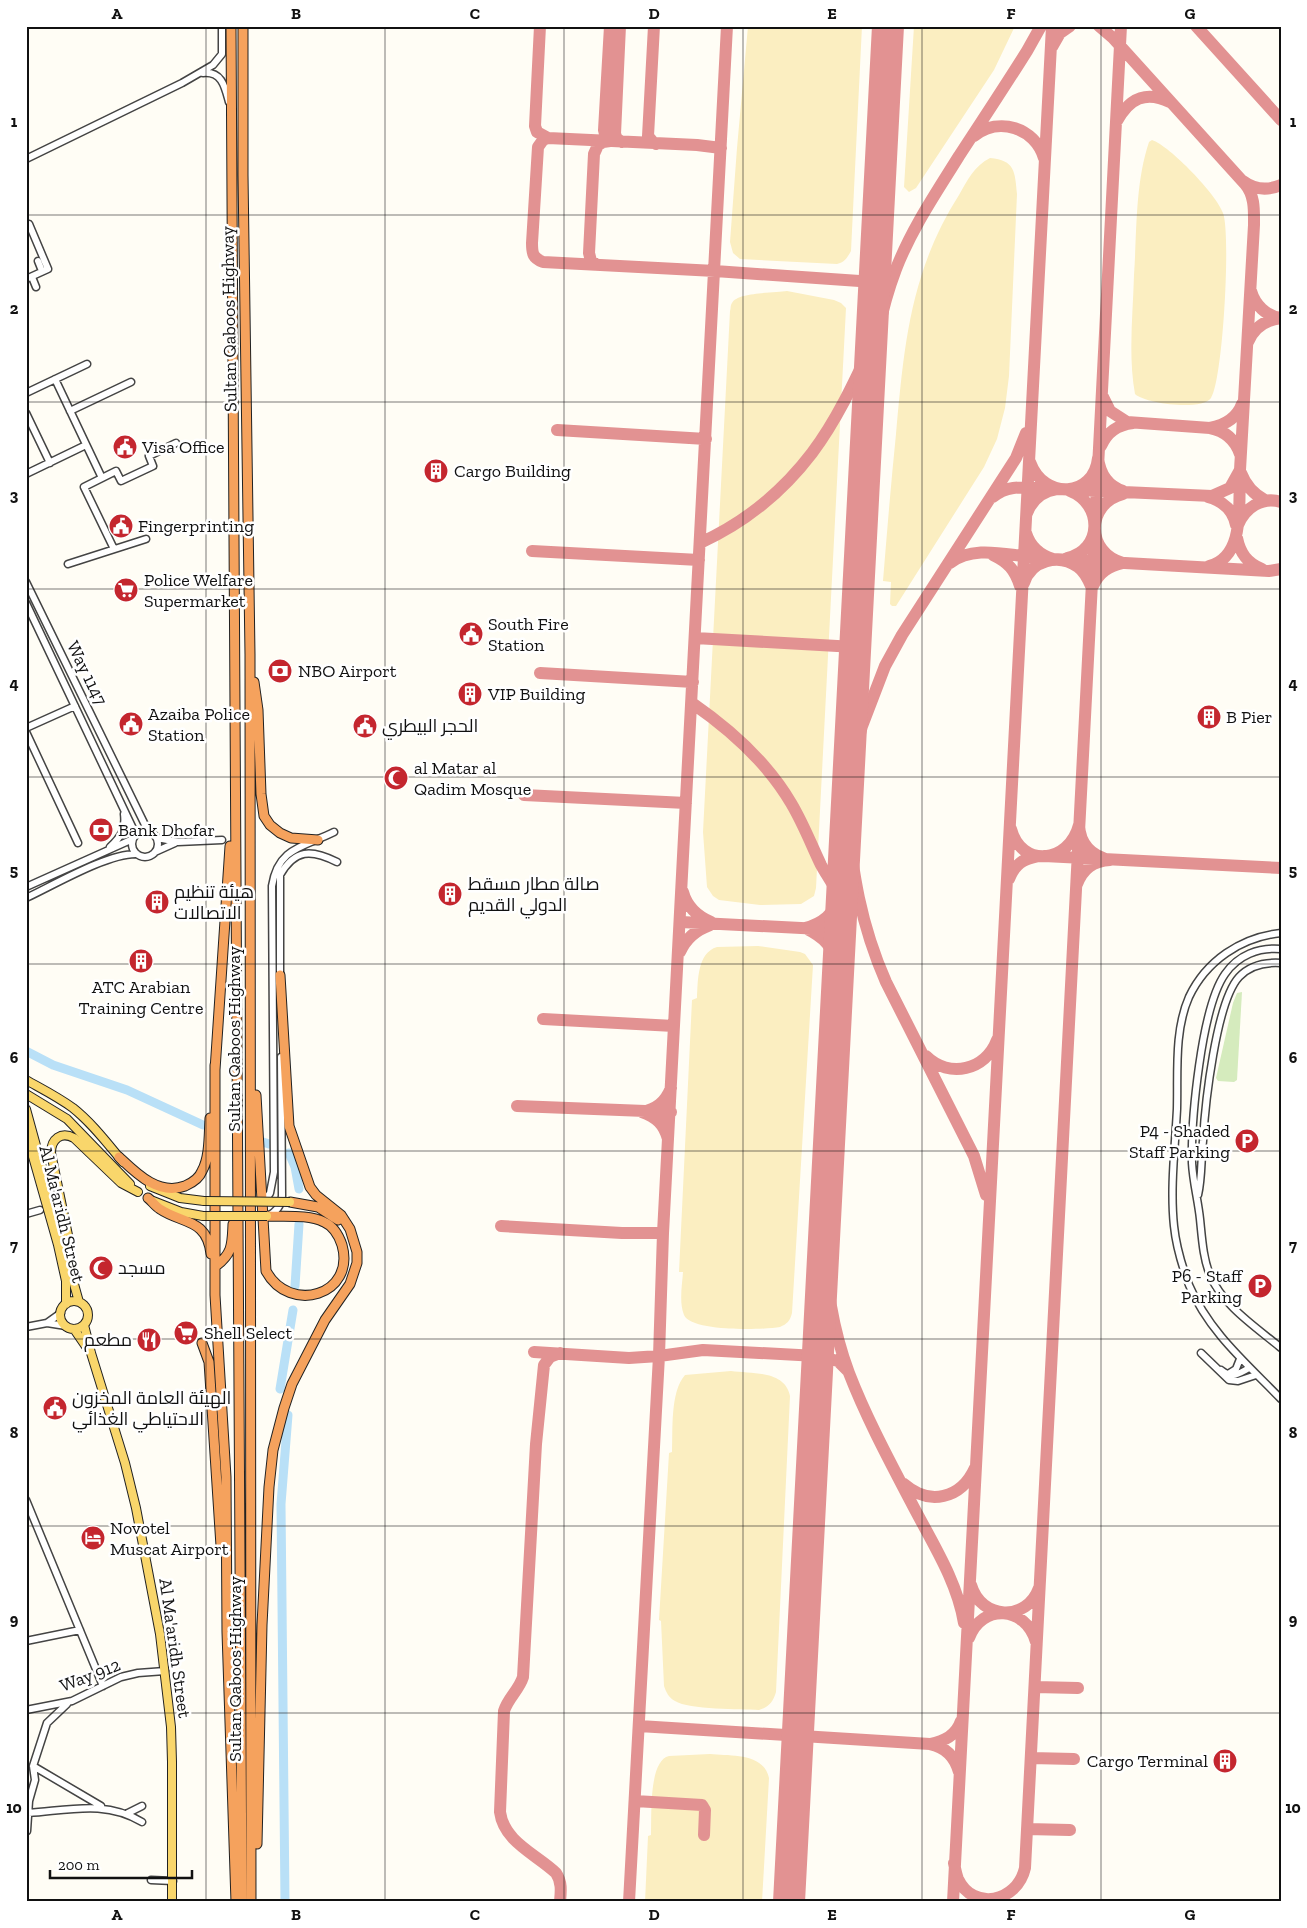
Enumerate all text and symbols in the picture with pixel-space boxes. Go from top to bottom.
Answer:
text: A [112,4,123,23]
text: B [291,4,301,23]
text: C [470,4,480,23]
text: D [648,4,660,23]
text: E [827,4,837,23]
text: F [1006,4,1016,23]
text: G [1185,4,1196,23]
text: 1 [11,112,18,131]
text: 1 [1290,112,1297,131]
street label: Sultan Qaboos Highway [216,225,242,412]
text: 2 [10,299,19,318]
text: 2 [1289,299,1298,318]
public building icon: Visa Office [112,434,138,460]
place label: Visa Office [141,436,225,458]
building icon: Cargo Building [423,458,449,484]
place label: Cargo Building [454,460,571,482]
text: 3 [10,486,19,505]
text: 3 [1289,486,1298,505]
public building icon: Fingerprinting [108,513,134,539]
place label: Fingerprinting [138,515,254,537]
place label: Police Welfare Supermarket [144,569,253,612]
supermarket icon: Police Welfare Supermarket [113,577,139,603]
place label: South Fire Station [488,613,569,656]
public building icon: South Fire Station [458,621,484,647]
street label: Way 1147 [62,637,112,709]
bank icon: NBO Airport [267,658,293,684]
place label: NBO Airport [298,660,397,682]
text: 4 [9,674,19,693]
text: 4 [1288,674,1298,693]
building icon: VIP Building [457,681,483,707]
place label: VIP Building [487,683,586,705]
place label: Azaiba Police Station [148,703,250,746]
building icon: B Pier [1196,704,1222,730]
place label: B Pier [1226,706,1272,728]
public building icon: Azaiba Police Station [118,711,144,737]
public building icon: الحجر البيطري [352,713,378,739]
place label: الحجر البيطري [382,715,478,740]
place label: al Matar al Qadim Mosque [414,757,531,800]
mosque icon: al Matar al Qadim Mosque [383,765,409,791]
bank icon: Bank Dhofar [88,817,114,843]
place label: Bank Dhofar [118,819,215,841]
text: 5 [10,861,18,880]
text: 5 [1289,861,1297,880]
place label: صالة مطار مسقط الدولي القديم [468,873,600,919]
place label: هيئة تنظيم الاتصالات [174,881,254,924]
building icon: صالة مطار مسقط الدولي القديم [437,881,463,907]
building icon: هيئة تنظيم الاتصالات [144,889,170,915]
street label: Sultan Qaboos Highway [223,945,245,1132]
building icon: ATC Arabian Training Centre [128,948,154,974]
place label: ATC Arabian Training Centre [79,976,203,1019]
text: 6 [10,1048,19,1067]
text: 6 [1289,1048,1298,1067]
place label: P4 - Shaded Staff Parking [1129,1120,1230,1163]
parking icon: P4 - Shaded Staff Parking [1234,1128,1260,1154]
street label: Al Ma'aridh Street [34,1143,90,1285]
text: 7 [10,1236,18,1255]
text: 7 [1289,1236,1297,1255]
mosque icon: مسجد [88,1255,114,1281]
place label: مسجد [118,1257,166,1279]
place label: P6 - Staff Parking [1172,1265,1244,1308]
parking icon: P6 - Staff Parking [1247,1273,1273,1299]
supermarket icon: Shell Select [173,1320,199,1346]
place label: Shell Select [204,1322,292,1344]
restaurant icon: مطعم [136,1327,162,1353]
place label: مطعم [84,1329,132,1352]
place label: الهيئة العامة المخزون الاحتياطي الغذائي [72,1387,231,1433]
public building icon: الهيئة العامة المخزون الاحتياطي الغذائي [42,1395,68,1421]
text: 8 [10,1423,19,1442]
text: 8 [1289,1423,1298,1442]
place label: Novotel Muscat Airport [110,1517,229,1560]
hotel icon: Novotel Muscat Airport [80,1525,106,1551]
street label: Sultan Qaboos Highway [224,1575,246,1762]
street label: Al Ma'aridh Street [154,1577,196,1720]
text: 9 [10,1610,19,1629]
text: 9 [1289,1610,1298,1629]
street label: Way 912 [57,1653,123,1697]
building icon: Cargo Terminal [1212,1748,1238,1774]
place label: Cargo Terminal [1087,1750,1208,1772]
text: 10 [6,1798,22,1817]
text: 10 [1285,1798,1301,1817]
scale bar [50,1848,192,1880]
text: 200 m [58,1856,99,1874]
text: A [112,1905,123,1924]
text: B [291,1905,301,1924]
text: C [470,1905,480,1924]
text: D [648,1905,660,1924]
text: E [827,1905,837,1924]
text: F [1006,1905,1016,1924]
text: G [1185,1905,1196,1924]

